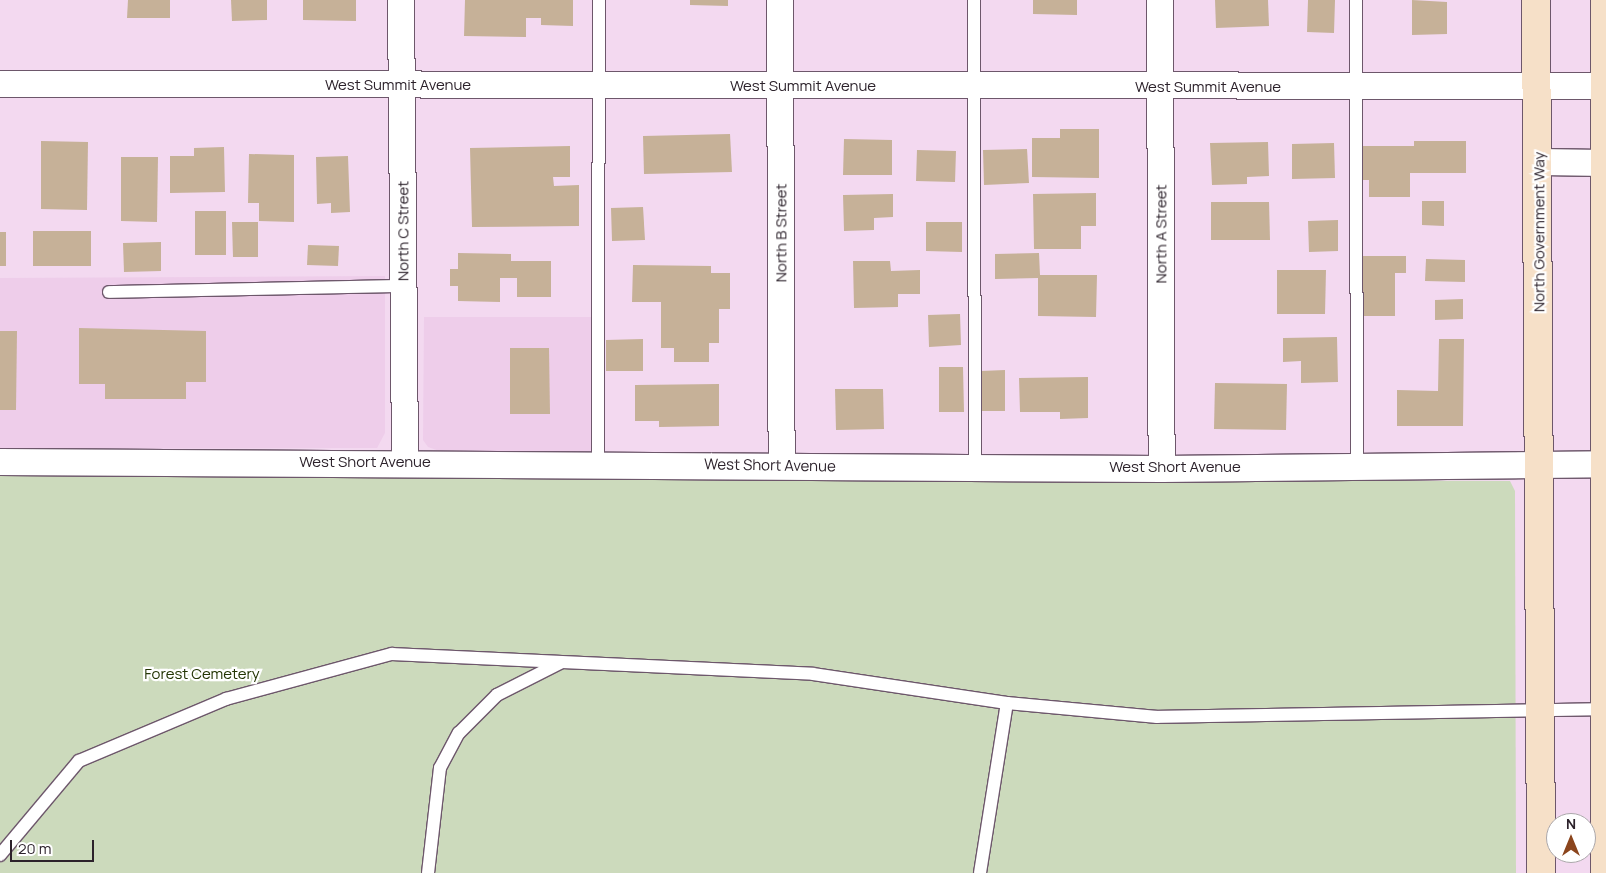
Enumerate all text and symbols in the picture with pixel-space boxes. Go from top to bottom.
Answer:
street label: West Summit Avenue [325,76,471,94]
street label: West Summit Avenue [730,77,876,95]
street label: West Summit Avenue [1135,78,1281,96]
street label: North Government Way [1530,152,1548,312]
street label: North C Street [394,181,412,281]
street label: North B Street [772,184,790,282]
street label: North A Street [1152,184,1170,284]
street label: West Short Avenue [299,453,431,471]
street label: West Short Avenue [704,455,836,475]
street label: West Short Avenue [1109,458,1241,476]
park label: Forest Cemetery [144,665,260,683]
north arrow [1546,813,1596,863]
text: N [1566,814,1576,833]
scale bar [12,830,96,862]
text: 20 m [18,838,51,859]

